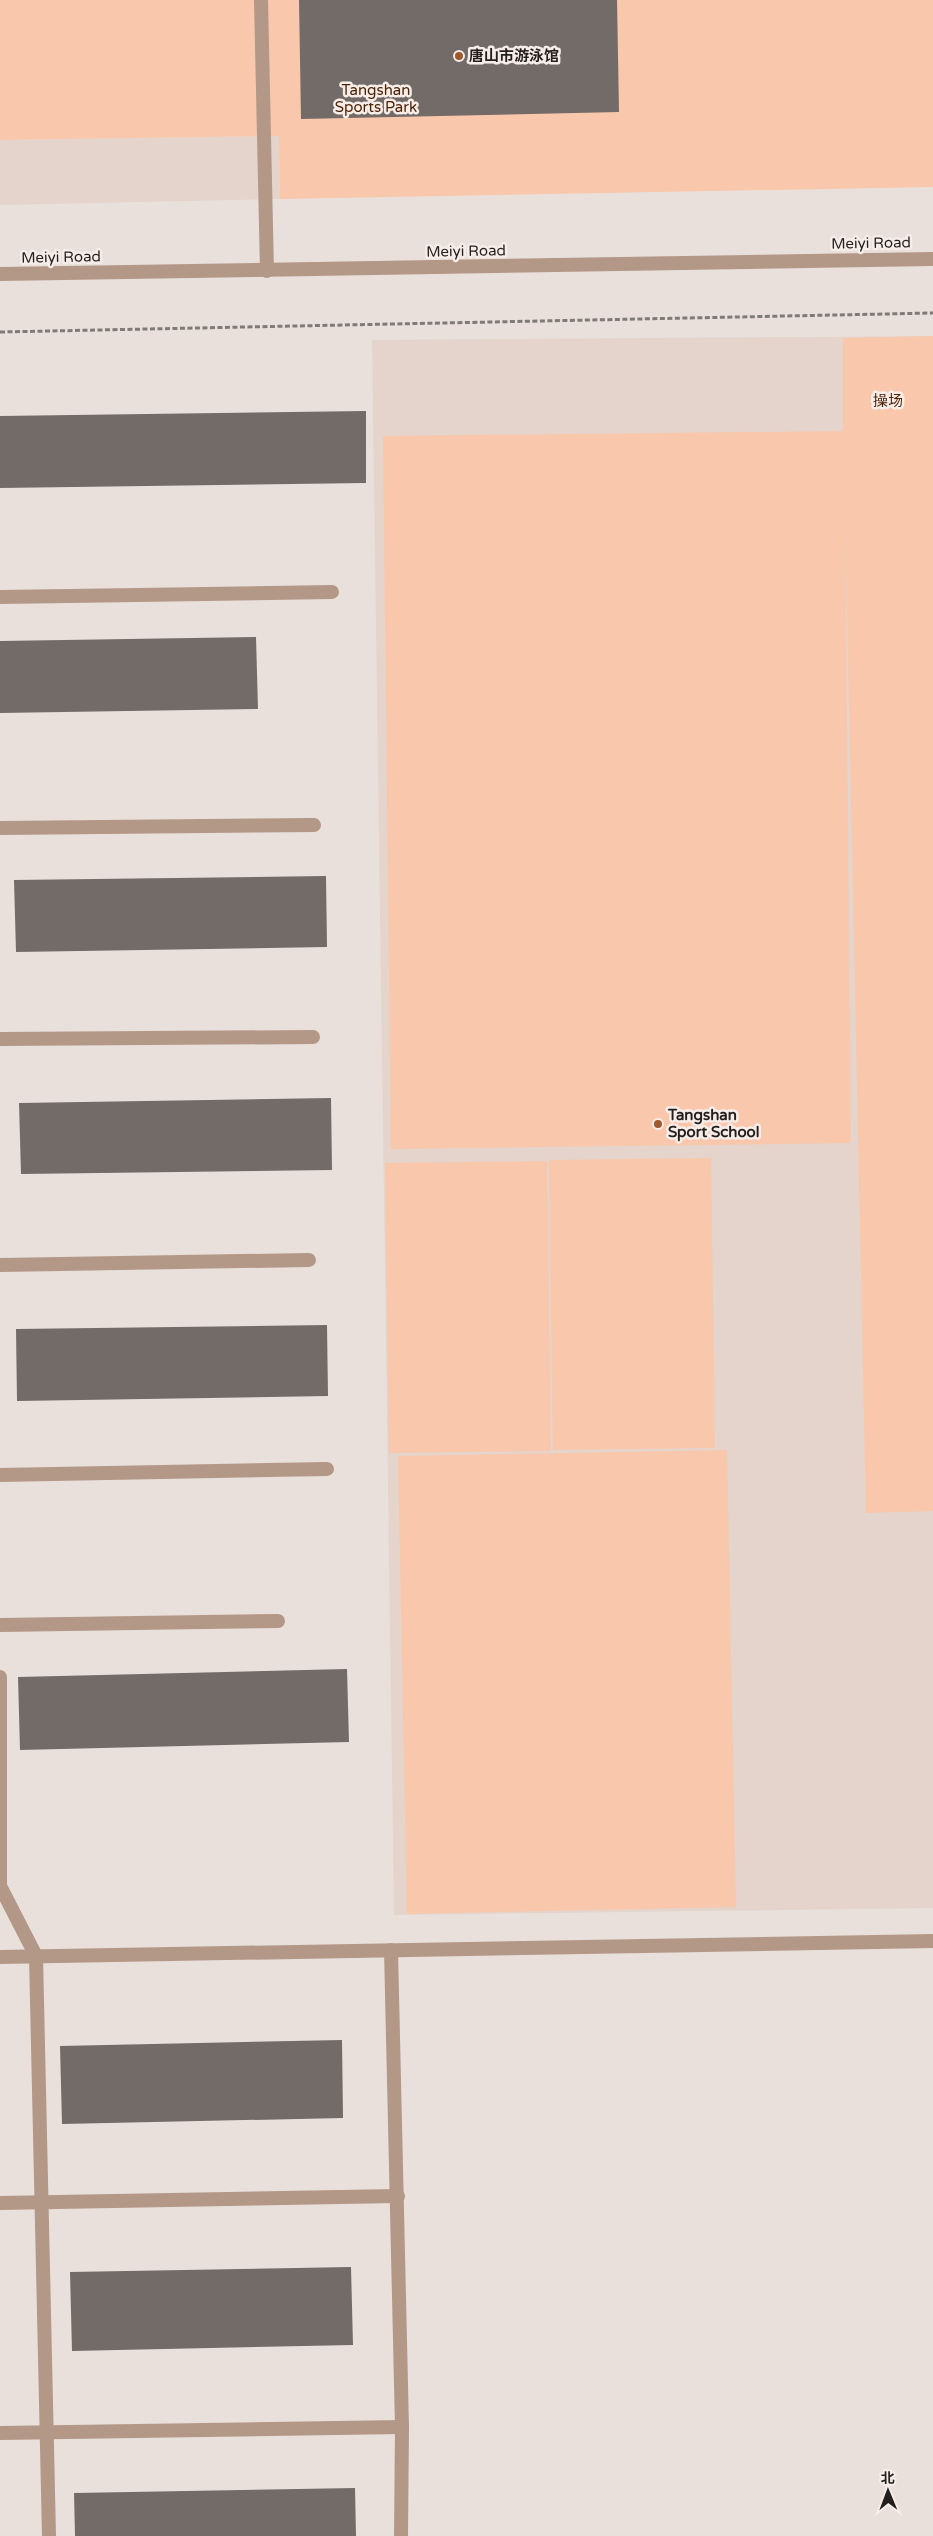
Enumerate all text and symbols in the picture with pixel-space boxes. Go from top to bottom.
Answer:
place label: 唐山市游泳馆 [469,47,559,65]
marker: 唐山市游泳馆 [453,50,465,62]
park label: Tangshan Sports Park [335,81,417,116]
street label: Meiyi Road [831,233,911,253]
street label: Meiyi Road [426,241,506,261]
street label: Meiyi Road [21,247,101,267]
park label: 操场 [873,392,903,410]
place label: Tangshan Sport School [667,1106,759,1142]
marker: Tangshan Sport School [652,1118,664,1130]
north arrow [863,2466,913,2516]
text: 北 [881,2470,895,2487]

